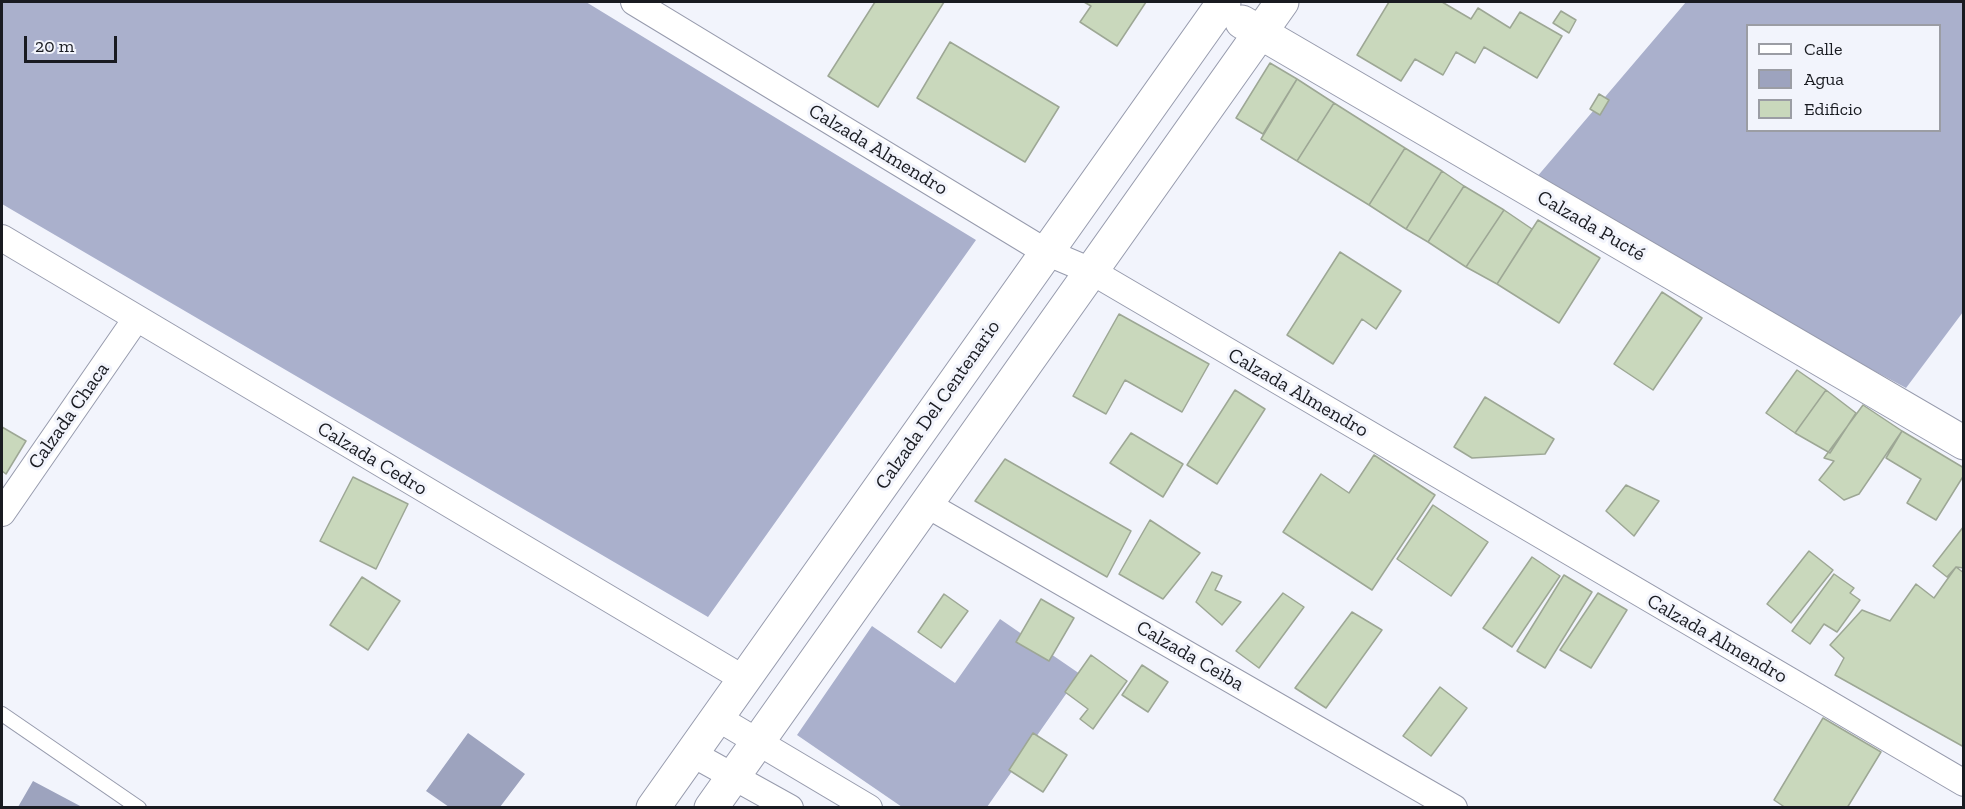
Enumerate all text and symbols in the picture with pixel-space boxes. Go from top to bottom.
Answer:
scale bar [27,24,120,62]
legend [1746,24,1941,132]
text: 20 m [35,35,74,57]
text: Calle [1804,38,1842,60]
text: Agua [1804,68,1844,90]
text: Edificio [1804,98,1862,120]
street label: Calzada Almendro [804,99,952,201]
street label: Calzada Pucté [1533,185,1649,267]
street label: Calzada Del Centenario [870,316,1006,494]
street label: Calzada Almendro [1224,343,1372,443]
street label: Calzada Chaca [23,358,115,474]
street label: Calzada Cedro [313,417,431,501]
street label: Calzada Almendro [1643,589,1791,689]
street label: Calzada Ceiba [1132,616,1248,696]

